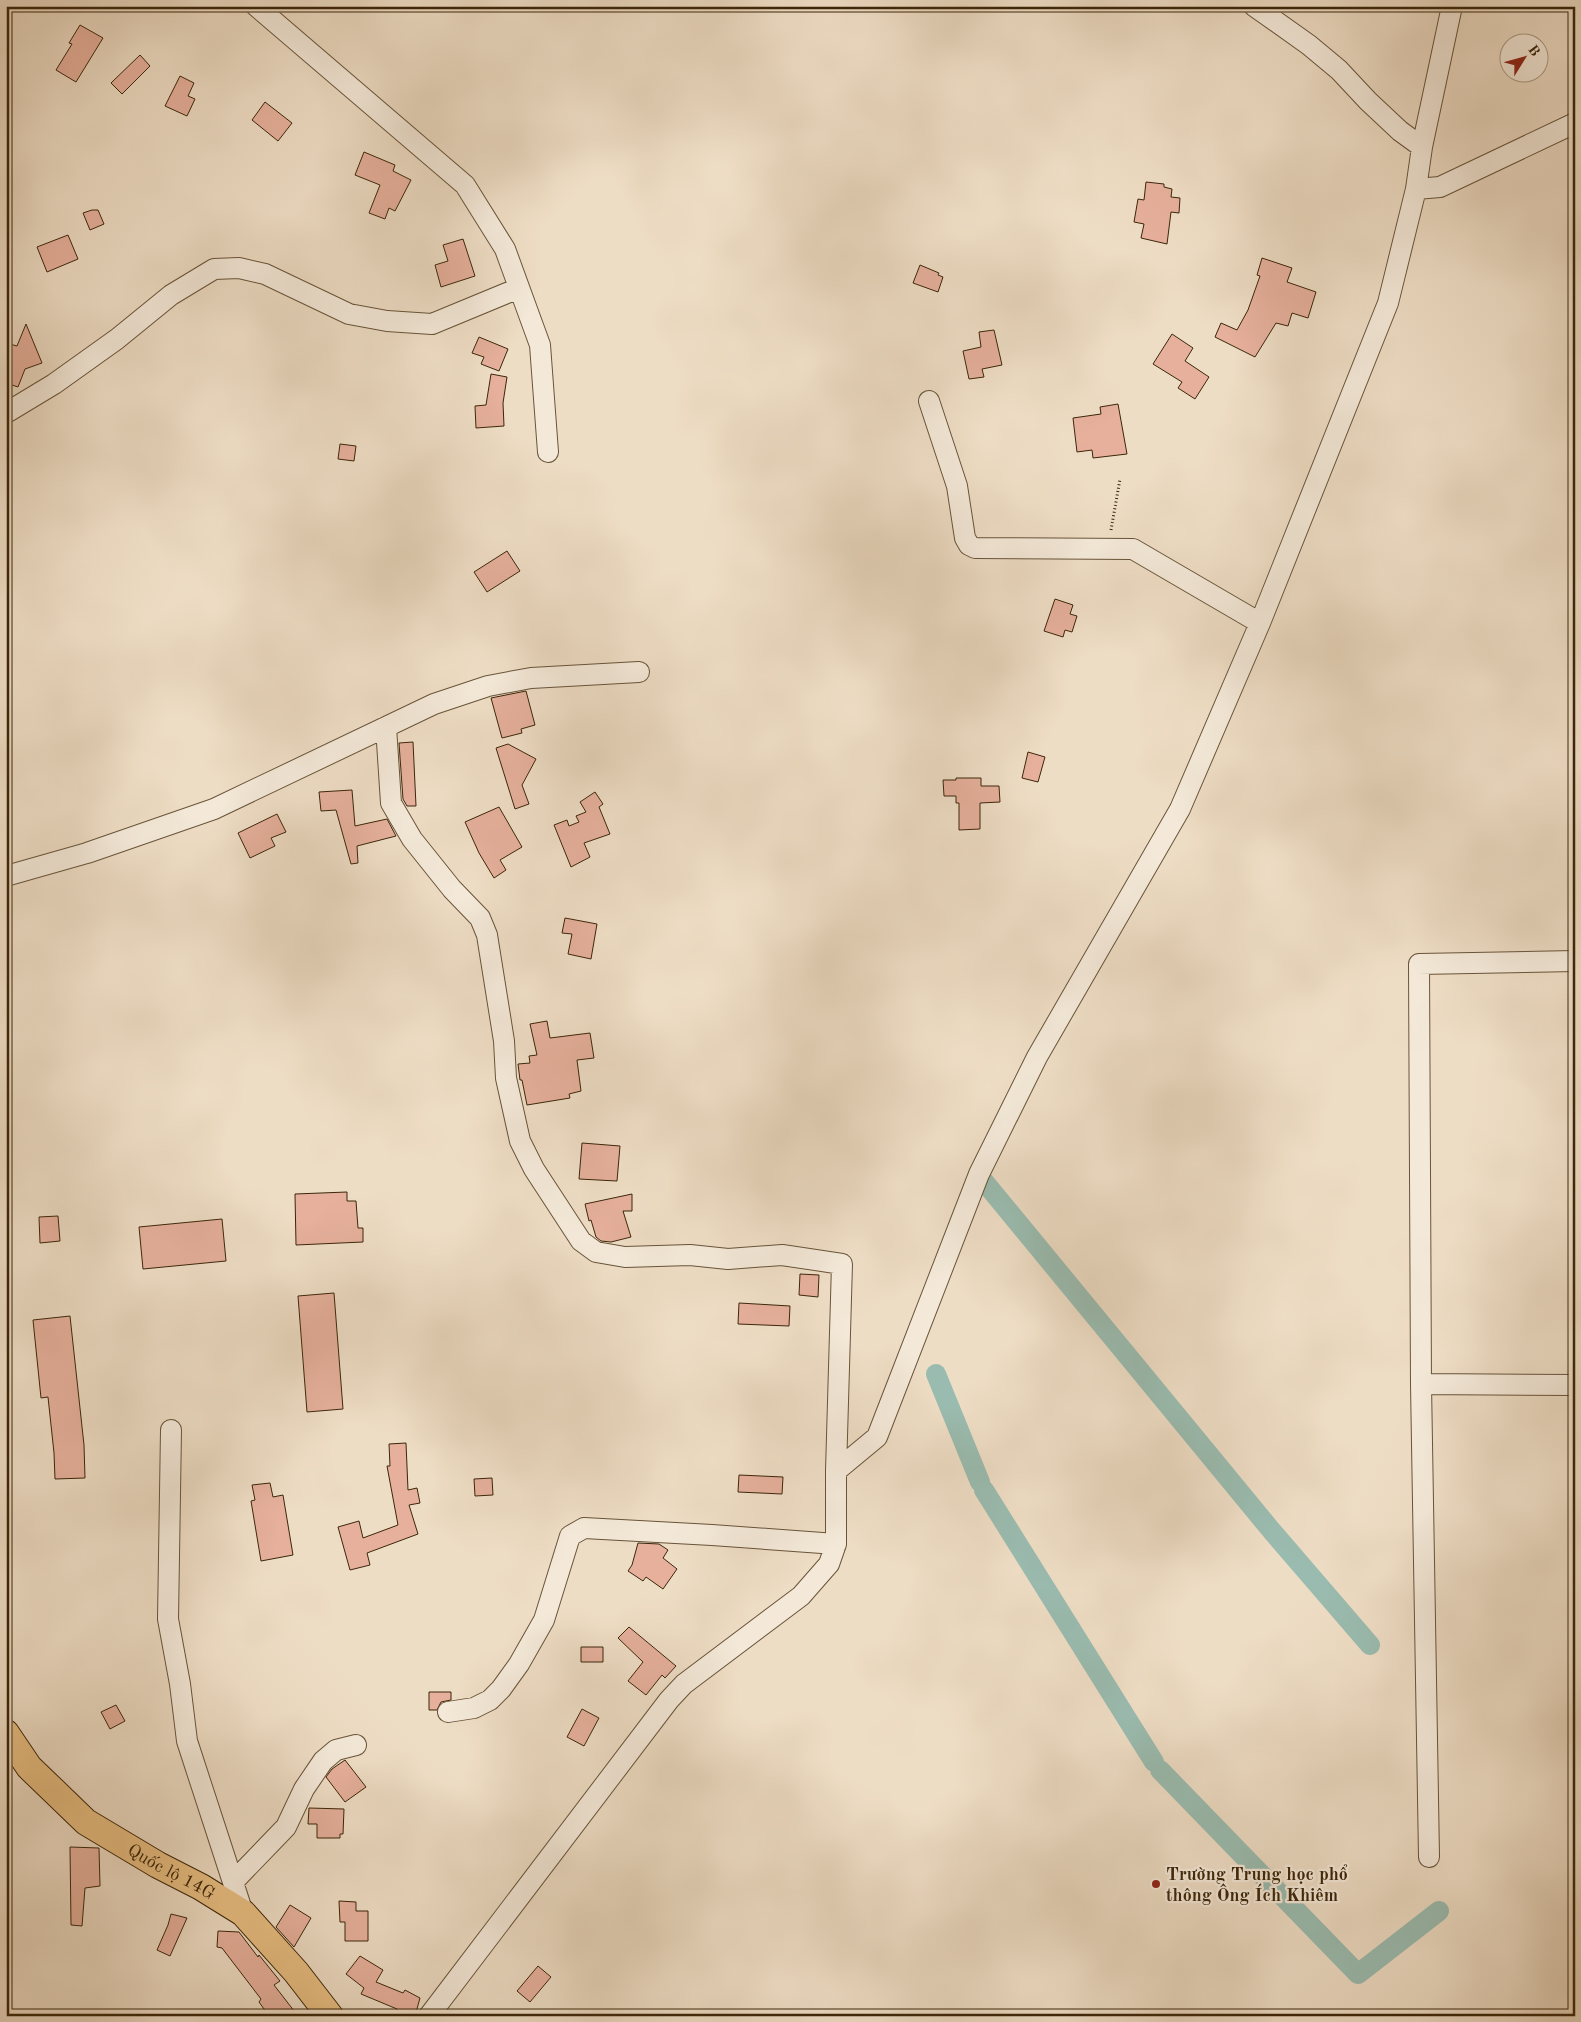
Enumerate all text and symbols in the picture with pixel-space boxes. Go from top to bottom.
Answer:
north arrow [1498,32,1548,82]
text: B [1525,43,1542,59]
street label: Quốc lộ 14G [124,1841,218,1903]
place label: Trường Trung học phổ thông Ông Ích Khiêm [1166,1864,1348,1905]
marker: Trường Trung học phổ thông Ông Ích Khiêm [1150,1878,1162,1890]

